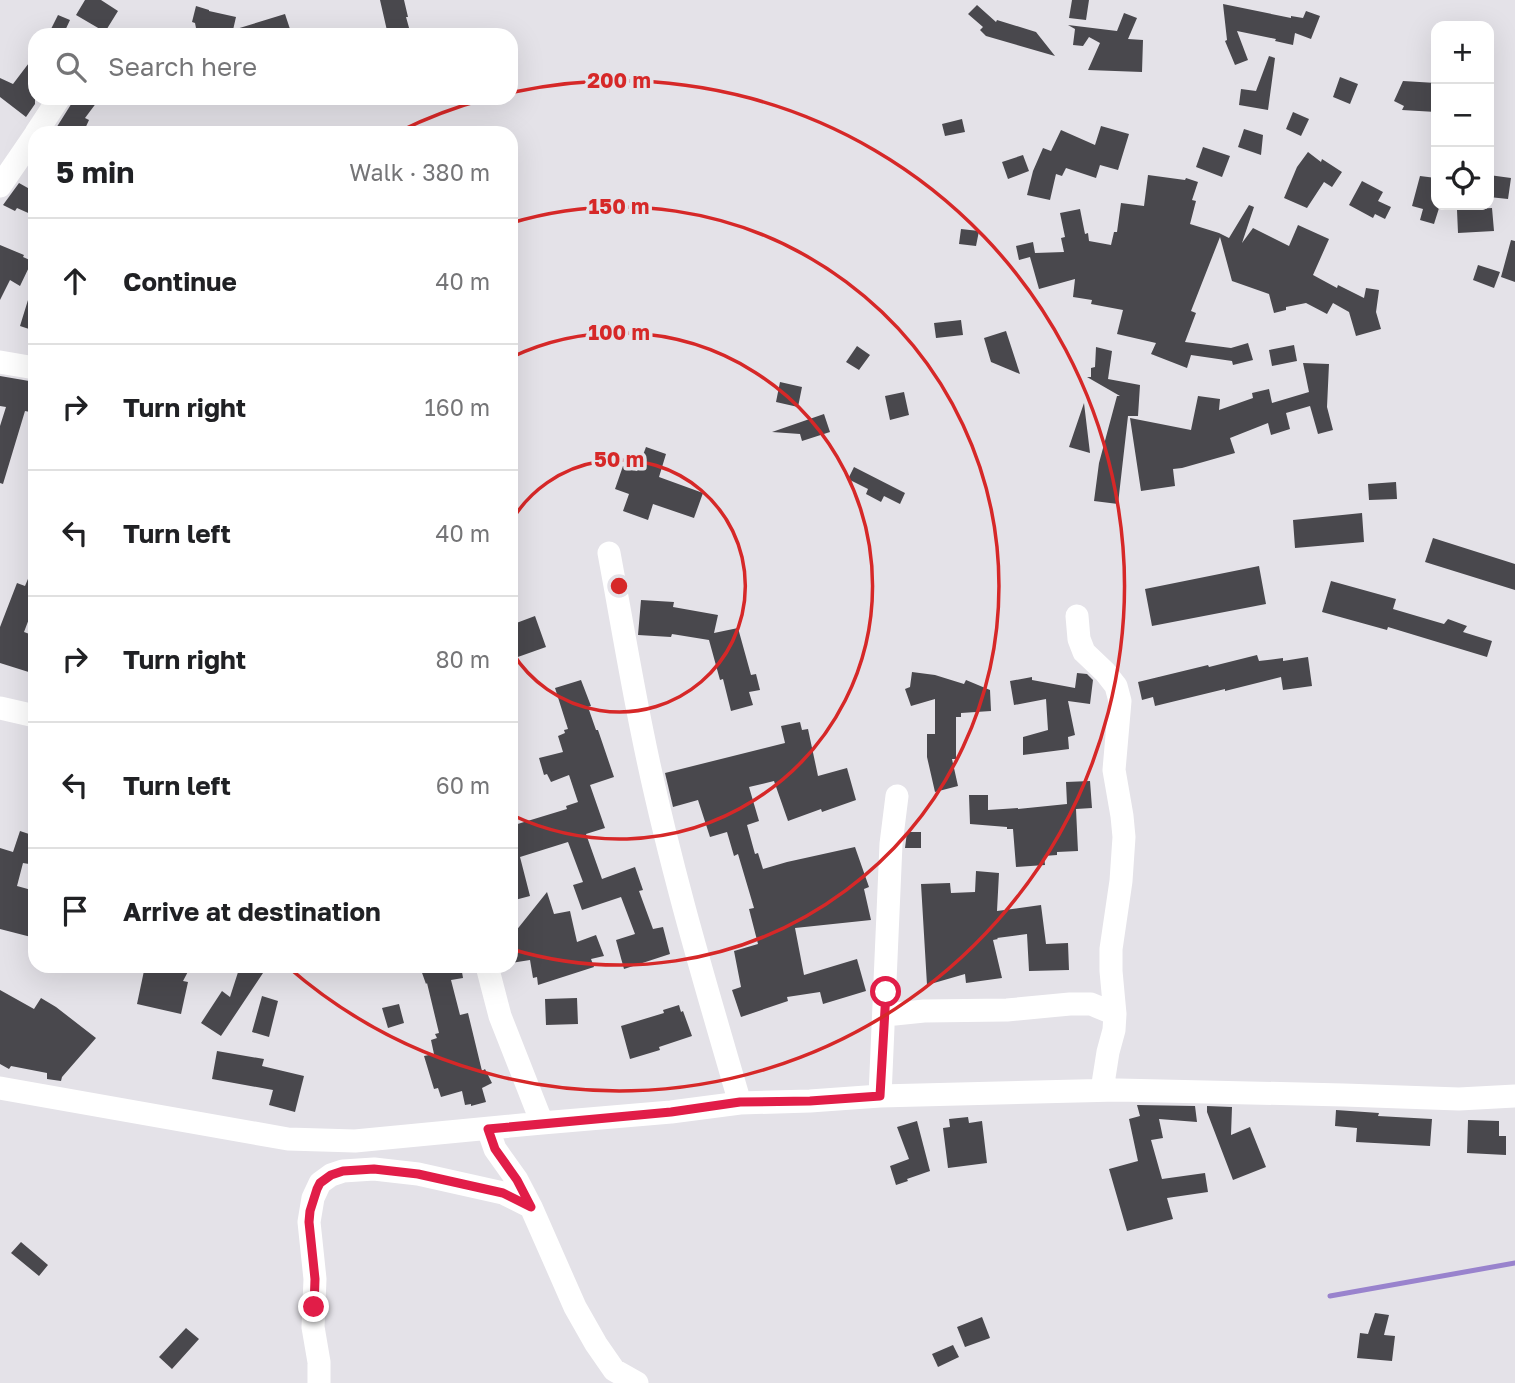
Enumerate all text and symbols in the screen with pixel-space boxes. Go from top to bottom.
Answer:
map controls [1431,21,1494,210]
button: + [1431,21,1494,84]
search box [28,28,518,105]
icon: search [52,48,90,86]
text: Search here [108,51,257,82]
text: 200 m [587,67,651,93]
button: − [1431,84,1494,147]
button: locate [1431,147,1494,210]
text: 5 min [56,154,134,190]
text: Walk · 380 m [349,158,490,186]
text: 150 m [589,193,649,219]
icon: ahead [56,262,94,300]
text: Continue [123,266,237,297]
text: 40 m [436,267,490,295]
text: 100 m [588,319,650,345]
icon: right [56,388,94,426]
text: Turn right [123,392,246,423]
text: 160 m [425,393,490,421]
text: 50 m [594,446,644,472]
icon: left [56,514,94,552]
text: Turn left [123,518,231,549]
text: 40 m [436,519,490,547]
centre of rings [607,574,631,598]
icon: right [56,640,94,678]
text: Turn right [123,644,246,675]
text: 80 m [436,645,490,673]
icon: left [56,766,94,804]
text: Turn left [123,770,231,801]
text: 60 m [436,771,490,799]
icon: arrive [56,892,94,930]
text: Arrive at destination [123,896,381,927]
route start [870,976,901,1007]
route end [298,1291,329,1322]

